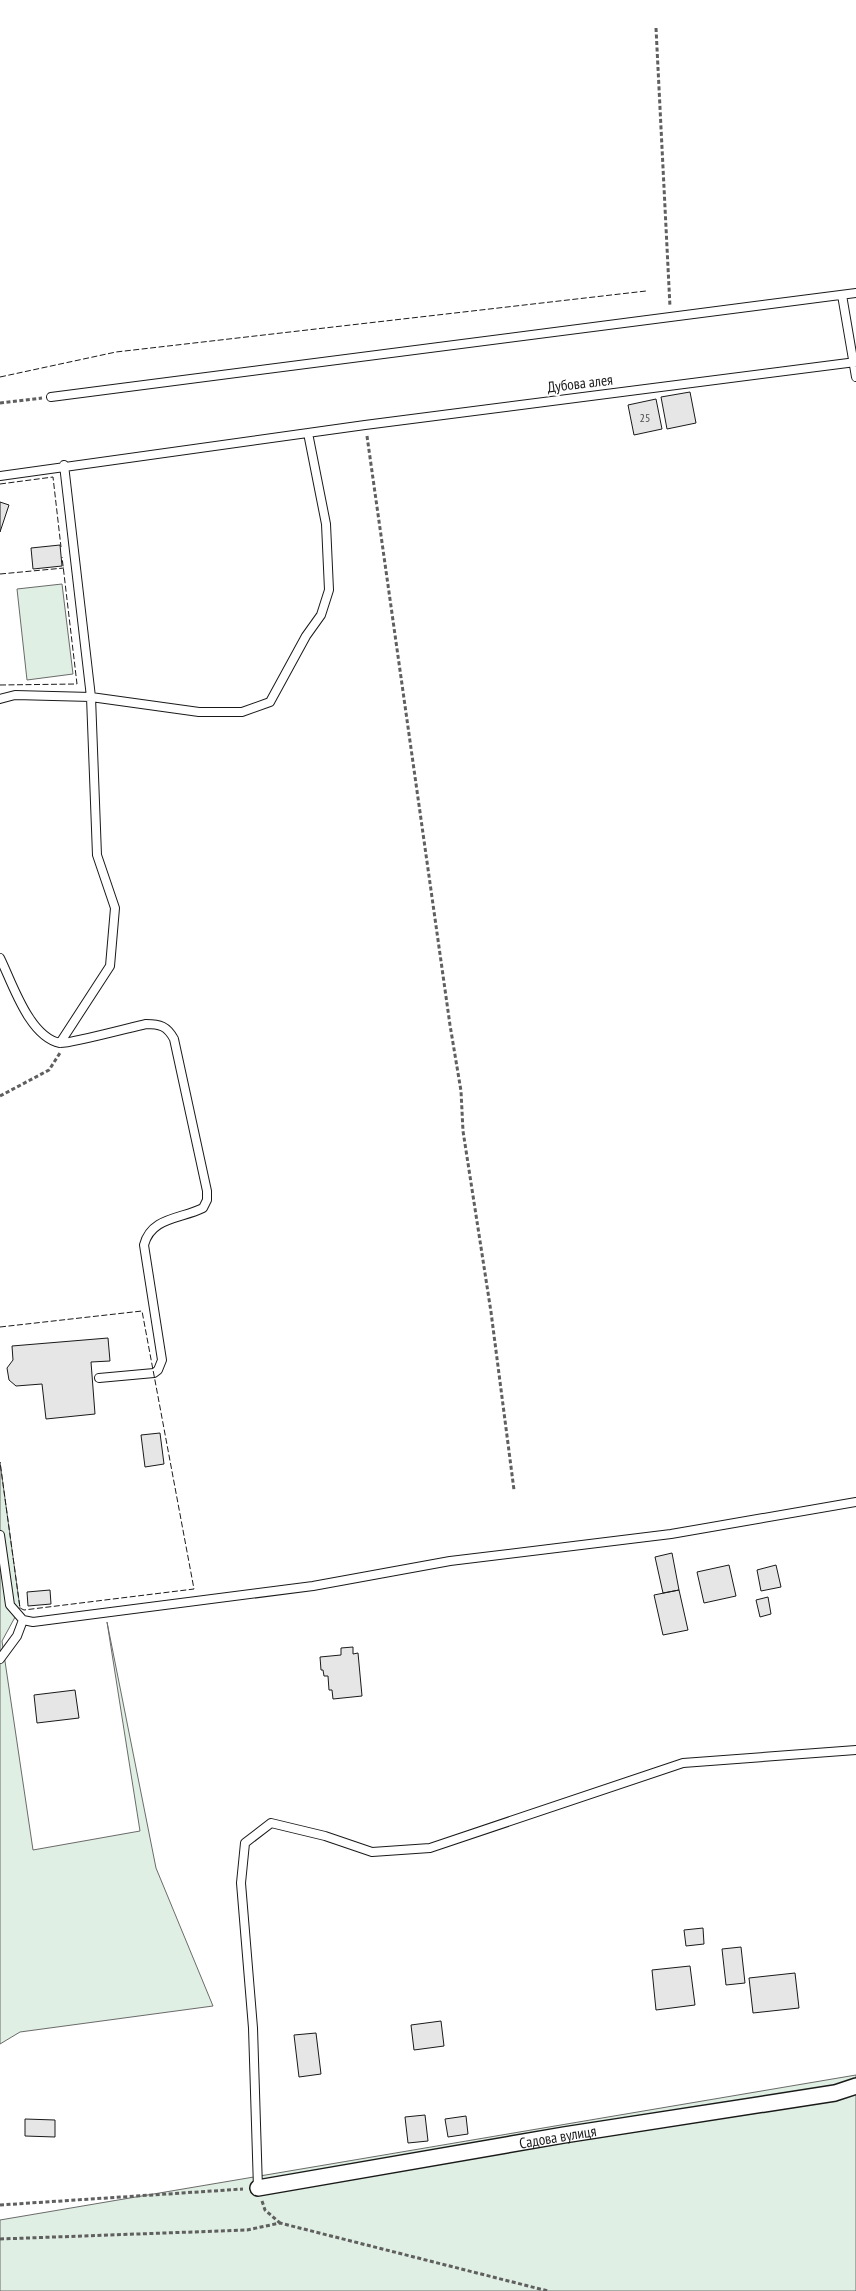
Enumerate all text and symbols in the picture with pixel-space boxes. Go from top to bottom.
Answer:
street label: Дубова алея [546,370,614,396]
house number: 25 [640,410,650,425]
street label: Садова вулиця [518,2121,598,2152]

